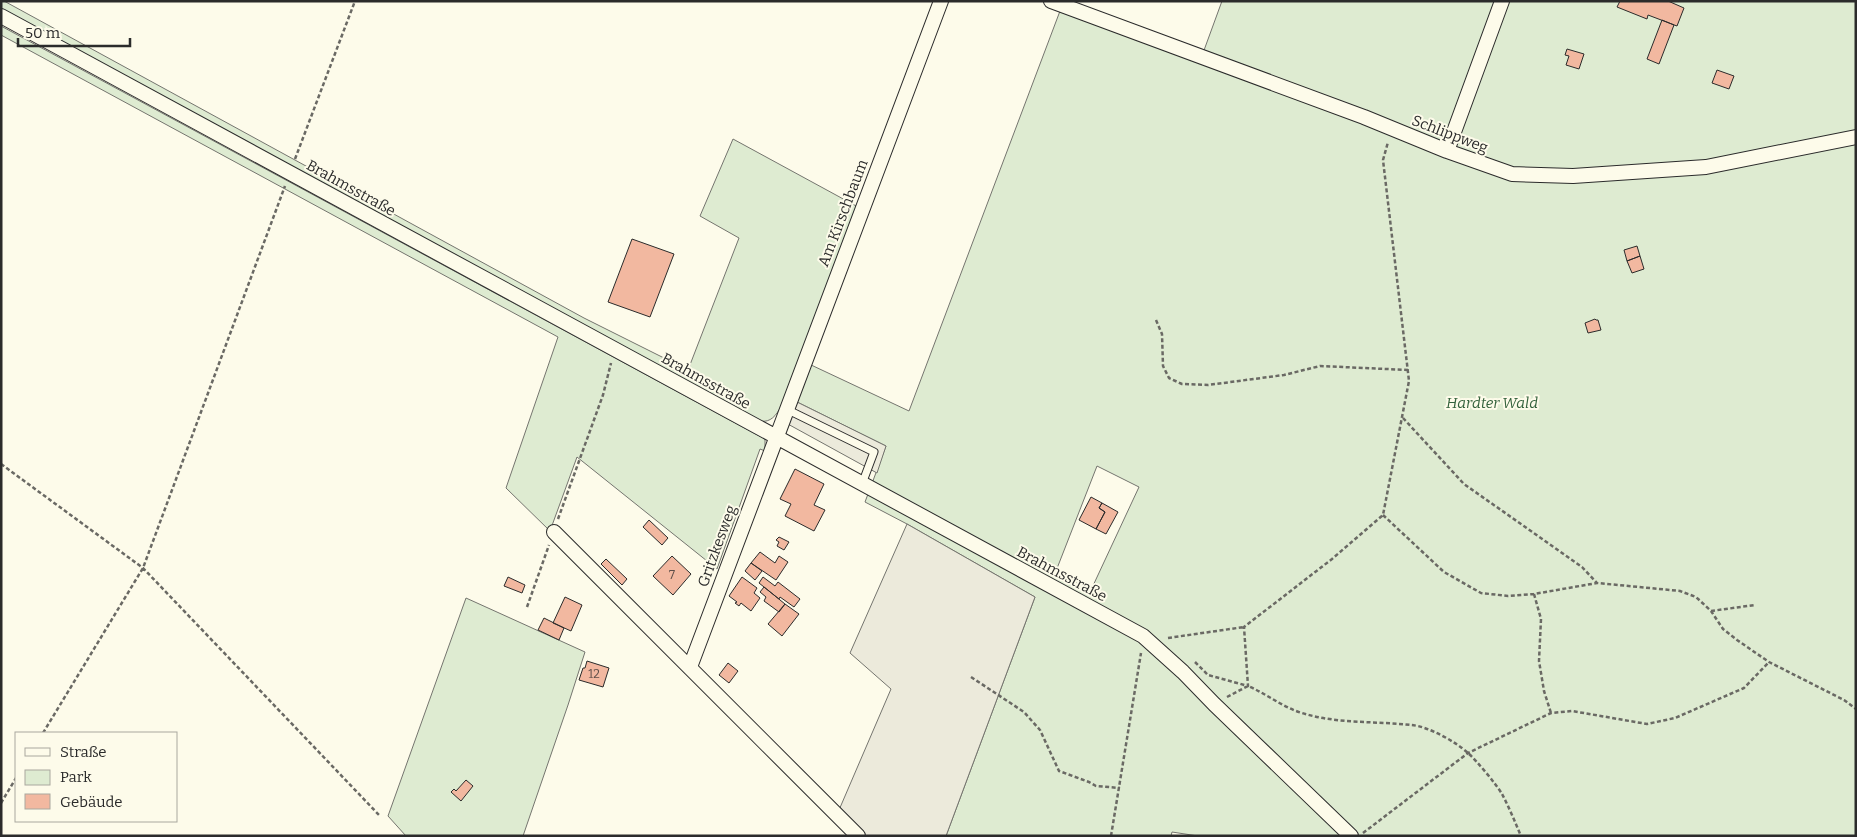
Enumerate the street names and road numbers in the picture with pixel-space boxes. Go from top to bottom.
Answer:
street label: Schlippweg [1409,111,1491,157]
street label: Brahmsstraße [303,156,399,220]
street label: Am Kirschbaum [814,156,872,269]
street label: Brahmsstraße [658,349,754,413]
street label: Gritzkesweg [694,503,740,589]
street label: Brahmsstraße [1014,543,1110,605]

